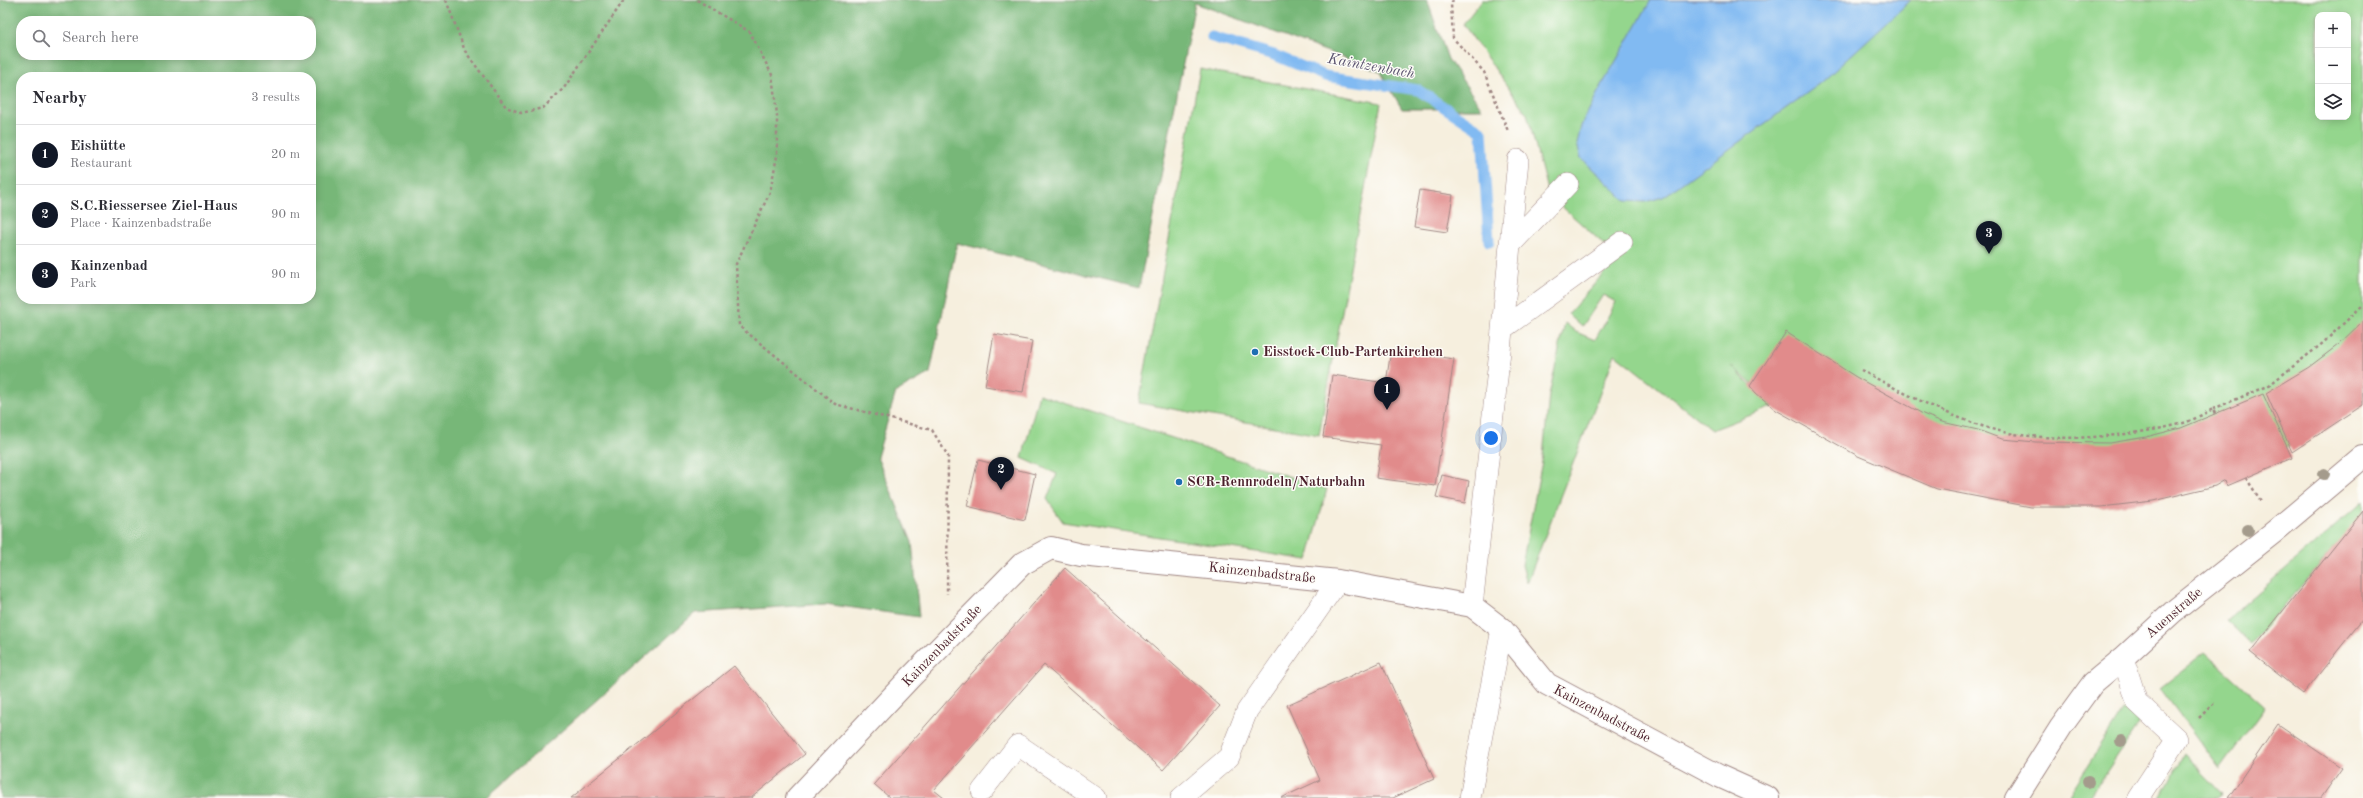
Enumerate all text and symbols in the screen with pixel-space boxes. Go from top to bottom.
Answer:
map controls [2315,12,2351,120]
button: + [2315,12,2351,48]
search box [16,16,316,60]
icon: search [30,27,52,49]
text: Search here [62,31,139,46]
button: − [2315,48,2351,84]
water label: Kaintzenbach [1325,52,1416,82]
button: layers [2315,84,2351,120]
text: Nearby [32,90,87,107]
text: 3 results [251,91,300,104]
text: Eishütte [70,139,126,154]
text: 1 [41,148,49,161]
text: 20 m [271,148,300,161]
text: Restaurant [70,157,132,170]
text: S.C.Riessersee Ziel-Haus [70,199,238,214]
text: 2 [41,208,49,221]
text: 90 m [271,208,300,221]
text: Place · Kainzenbadstraße [70,217,211,230]
pin: 3 [1976,221,2002,254]
text: Kainzenbad [70,259,148,274]
text: 3 [41,268,49,281]
text: 90 m [271,268,300,281]
text: Park [70,277,97,290]
place label: Eisstock-Club-Partenkirchen [1263,345,1443,359]
marker: Eisstock-Club-Partenkirchen [1250,347,1260,357]
pin: 1 [1374,377,1400,410]
your location [1481,428,1501,448]
pin: 2 [988,457,1014,490]
place label: SCR-Rennrodeln/Naturbahn [1187,475,1365,490]
marker: SCR-Rennrodeln/Naturbahn [1174,477,1184,487]
street label: Kainzenbadstraße [1208,560,1316,586]
street label: Auenstraße [2143,585,2205,641]
street label: Kainzenbadstraße [900,602,984,690]
street label: Kainzenbadstraße [1551,683,1653,745]

